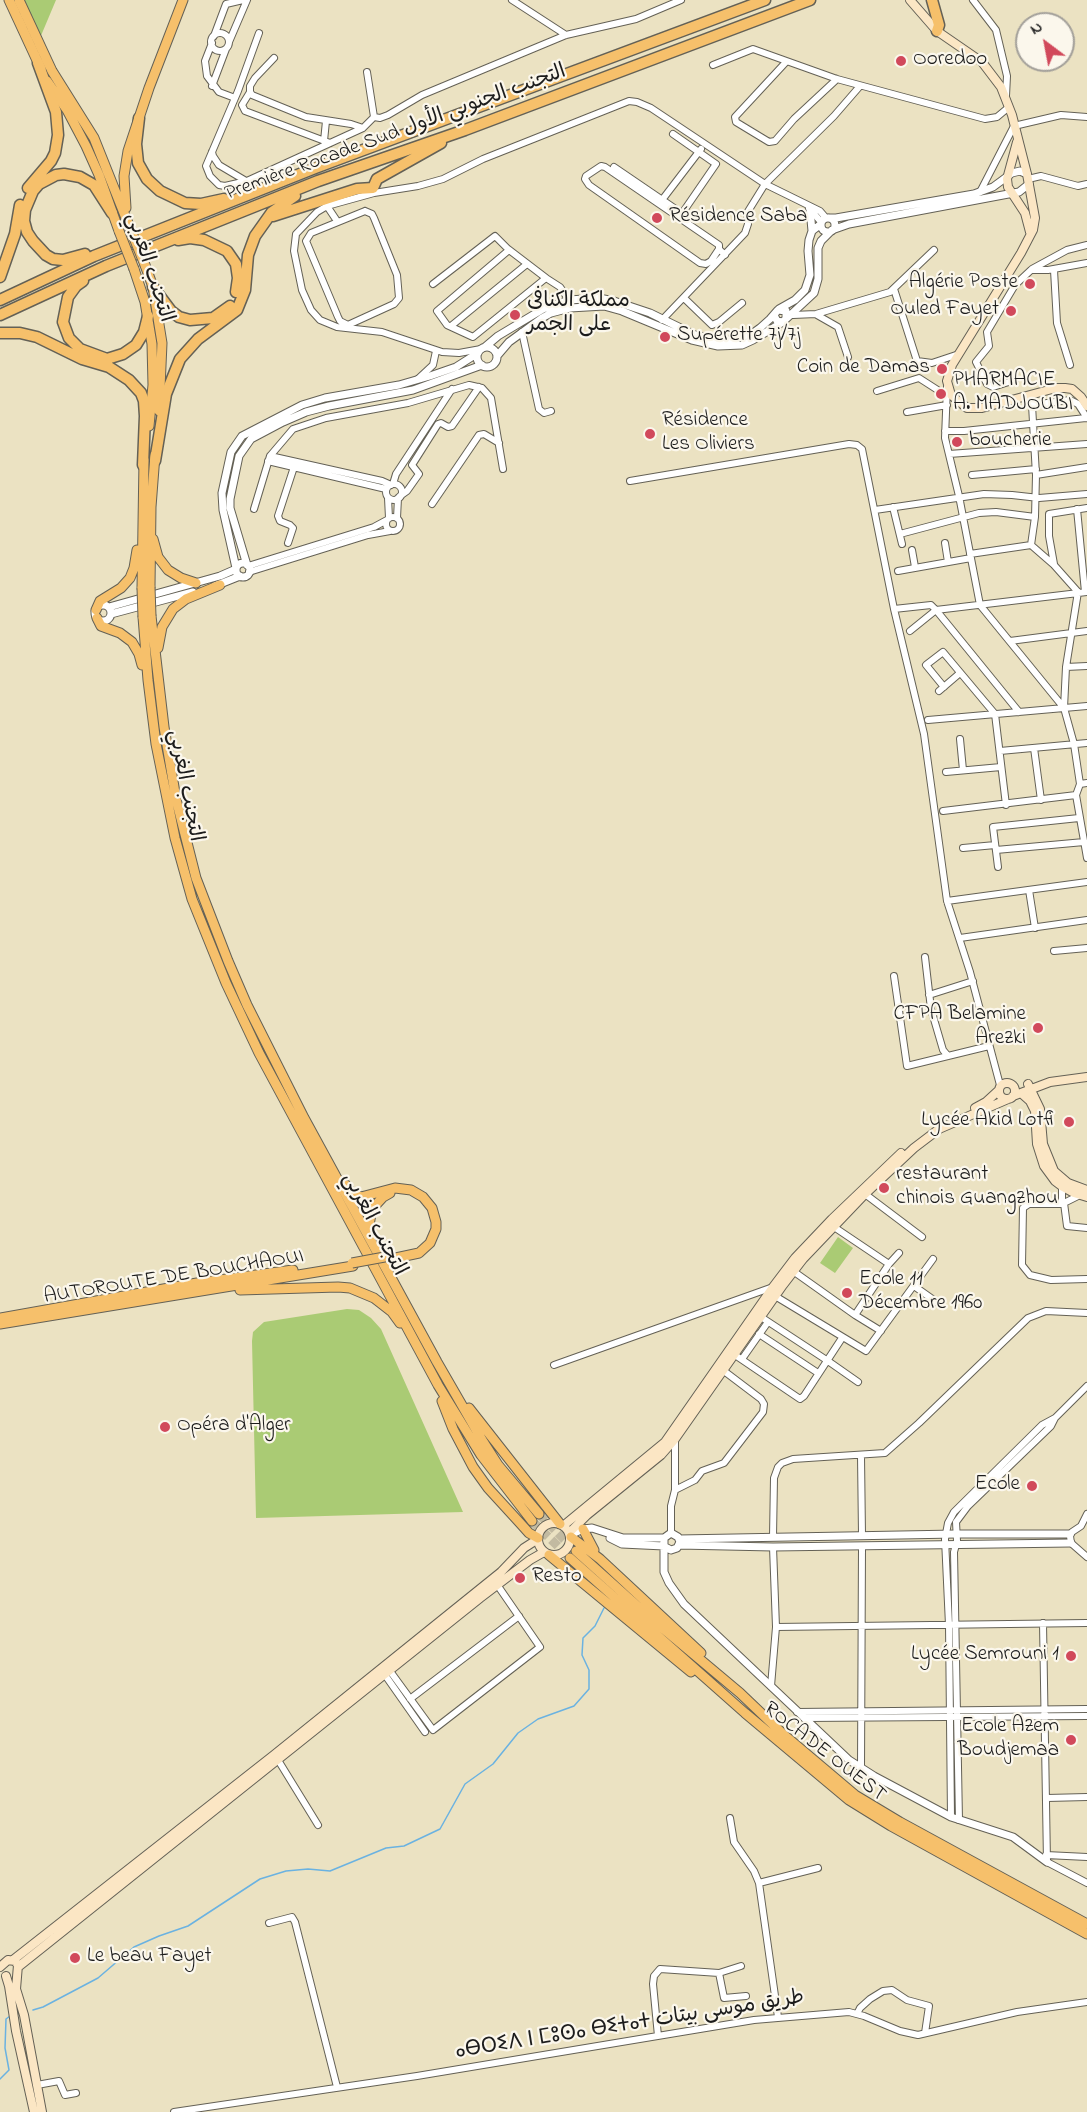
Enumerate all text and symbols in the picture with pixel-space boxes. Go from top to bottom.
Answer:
north arrow [1015,12,1075,72]
text: N [1026,15,1047,41]
place label: Ooredoo [913,48,987,74]
marker: Ooredoo [894,54,908,68]
street label: Première Rocade Sud التجنب الجنوبي الأول [222,60,570,208]
place label: Résidence Saba [669,205,807,231]
street label: التجنب الغربي [118,210,178,326]
marker: Résidence Saba [650,211,664,225]
place label: Algérie Poste [909,271,1018,297]
marker: Algérie Poste [1023,277,1037,291]
place label: مملكة الكنافى على الجمر [527,290,630,340]
place label: Ouled Fayet [890,298,999,324]
marker: Ouled Fayet [1004,304,1018,318]
marker: مملكة الكنافى على الجمر [508,308,522,322]
place label: Supérette 7j/7j [677,324,800,350]
marker: Supérette 7j/7j [658,330,672,344]
place label: Coin de Damas [797,356,930,382]
marker: Coin de Damas [935,362,949,376]
place label: PHARMACIE A. MADJOUBI [953,369,1073,419]
marker: PHARMACIE A. MADJOUBI [934,387,948,401]
place label: Résidence Les Oliviers [662,409,755,459]
marker: Résidence Les Oliviers [643,427,657,441]
place label: boucherie [969,429,1051,455]
marker: boucherie [950,435,964,449]
street label: التجنب الغربي [161,728,207,844]
place label: CFPA Belamine Arezki [894,1003,1026,1053]
marker: CFPA Belamine Arezki [1031,1021,1045,1035]
place label: Lycée Akid Lotfi [921,1109,1057,1135]
marker: Lycée Akid Lotfi [1062,1115,1076,1129]
place label: restaurant chinois Guangzhou [896,1163,1058,1213]
street label: التجنب الغربي [335,1169,411,1281]
marker: restaurant chinois Guangzhou [877,1181,891,1195]
street label: AUTOROUTE DE BOUCHAOUI [42,1245,306,1311]
place label: Ecole 11 Décembre 1960 [859,1268,982,1318]
marker: Ecole 11 Décembre 1960 [840,1286,854,1300]
place label: Opéra d'Alger [177,1414,291,1440]
marker: Opéra d'Alger [158,1420,172,1434]
place label: Ecole [975,1473,1020,1499]
marker: Ecole [1025,1479,1039,1493]
place label: Resto [532,1565,582,1591]
marker: Resto [513,1571,527,1585]
place label: Lycée Semrouni 1 [911,1643,1059,1669]
marker: Lycée Semrouni 1 [1064,1649,1078,1663]
street label: ROCADE OUEST [758,1697,890,1809]
place label: Ecole Azem Boudjemaa [958,1715,1059,1765]
marker: Ecole Azem Boudjemaa [1064,1733,1078,1747]
place label: Le beau Fayet [87,1945,212,1971]
marker: Le beau Fayet [68,1951,82,1965]
street label: ⴰⴱⵔⵉⴷ ⵏ ⵎⵓⵙⴰ ⴱⵉⵜⴰⵜ طريق موسى بيتات [454,1986,806,2066]

